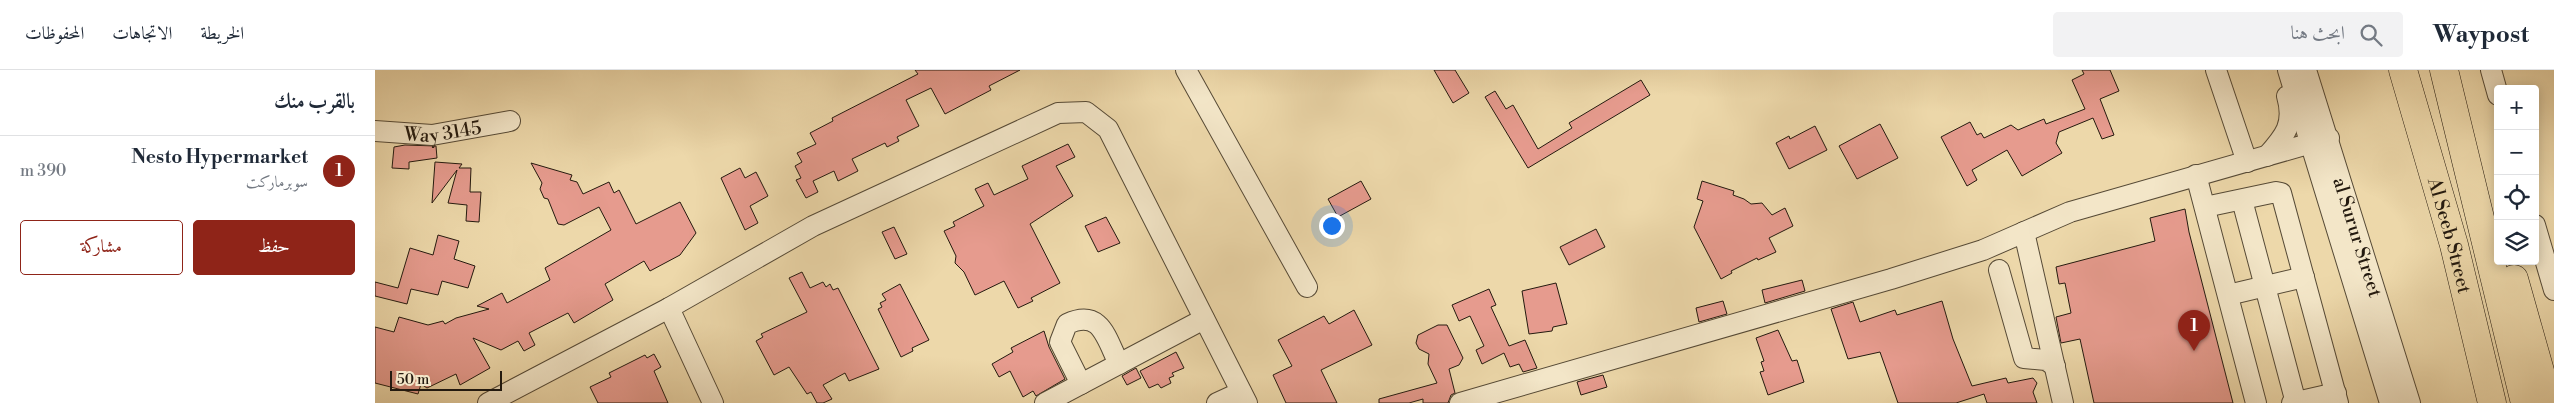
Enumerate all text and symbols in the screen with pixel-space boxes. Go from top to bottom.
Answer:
search box [2053,12,2403,57]
text: Waypost [2433,20,2529,50]
text: ابحث هنا [2290,21,2345,45]
icon: search [2357,21,2385,49]
text: المحفوظات [25,22,84,45]
text: الاتجاهات [112,22,172,45]
text: الخريطة [200,22,244,45]
map controls [2494,85,2539,265]
button: + [2494,85,2539,130]
text: بالقرب منك [274,89,355,115]
street label: Way 3145 [402,115,483,148]
button: − [2494,130,2539,175]
text: Nesto Hypermarket [131,145,308,169]
text: 390 m [20,161,66,181]
text: 1 [335,161,343,181]
text: سوبرماركت [246,172,308,192]
street label: al Surur Street [2327,174,2387,301]
street label: Al Seeb Street [2422,174,2476,296]
button: locate [2494,175,2539,220]
your location [1319,213,1345,239]
button: مشاركة [20,220,183,275]
button: حفظ [193,220,355,275]
button: layers [2494,220,2539,265]
pin: 1 [2178,310,2210,351]
scale bar [390,368,503,391]
text: 50 m [397,371,429,389]

